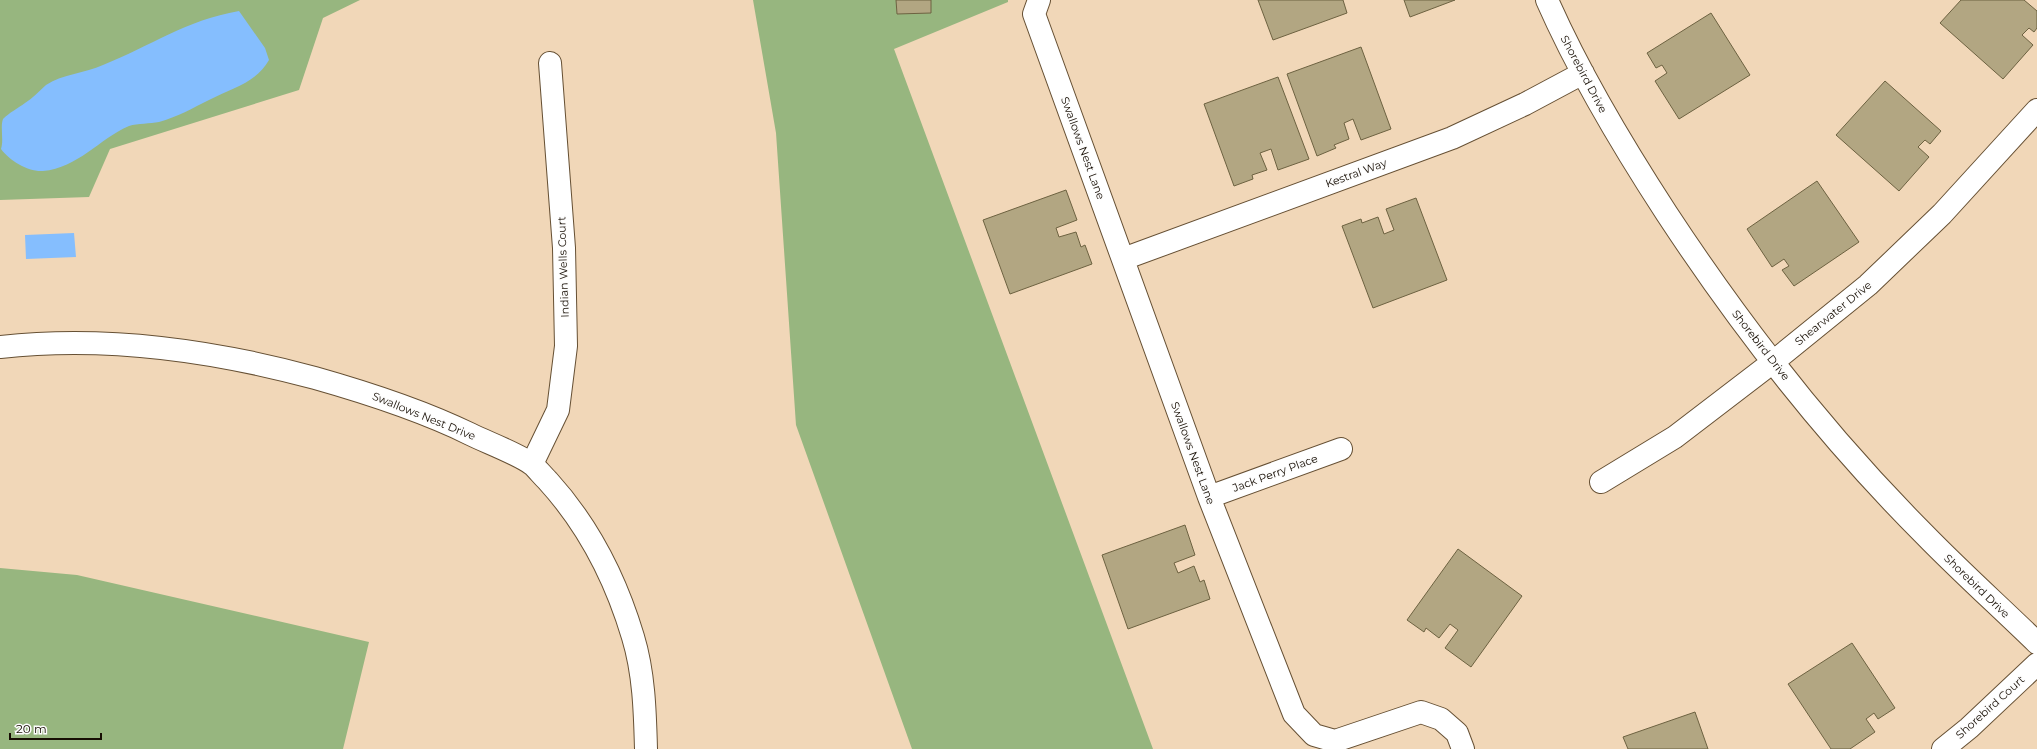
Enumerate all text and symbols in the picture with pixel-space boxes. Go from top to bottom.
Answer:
street label: Shorebird Drive [1558,33,1610,115]
street label: Swallows Nest Lane [1058,95,1108,202]
street label: Kestral Way [1323,155,1389,191]
street label: Indian Wells Court [554,216,572,318]
street label: Shearwater Drive [1792,278,1874,348]
street label: Shorebird Drive [1729,307,1793,383]
street label: Swallows Nest Drive [370,389,478,443]
street label: Swallows Nest Lane [1168,400,1218,507]
street label: Jack Perry Place [1230,451,1320,495]
street label: Shorebird Drive [1941,551,2013,621]
street label: Shorebird Court [1953,672,2028,742]
scale bar [10,715,101,741]
text: 20 m [16,721,47,736]

